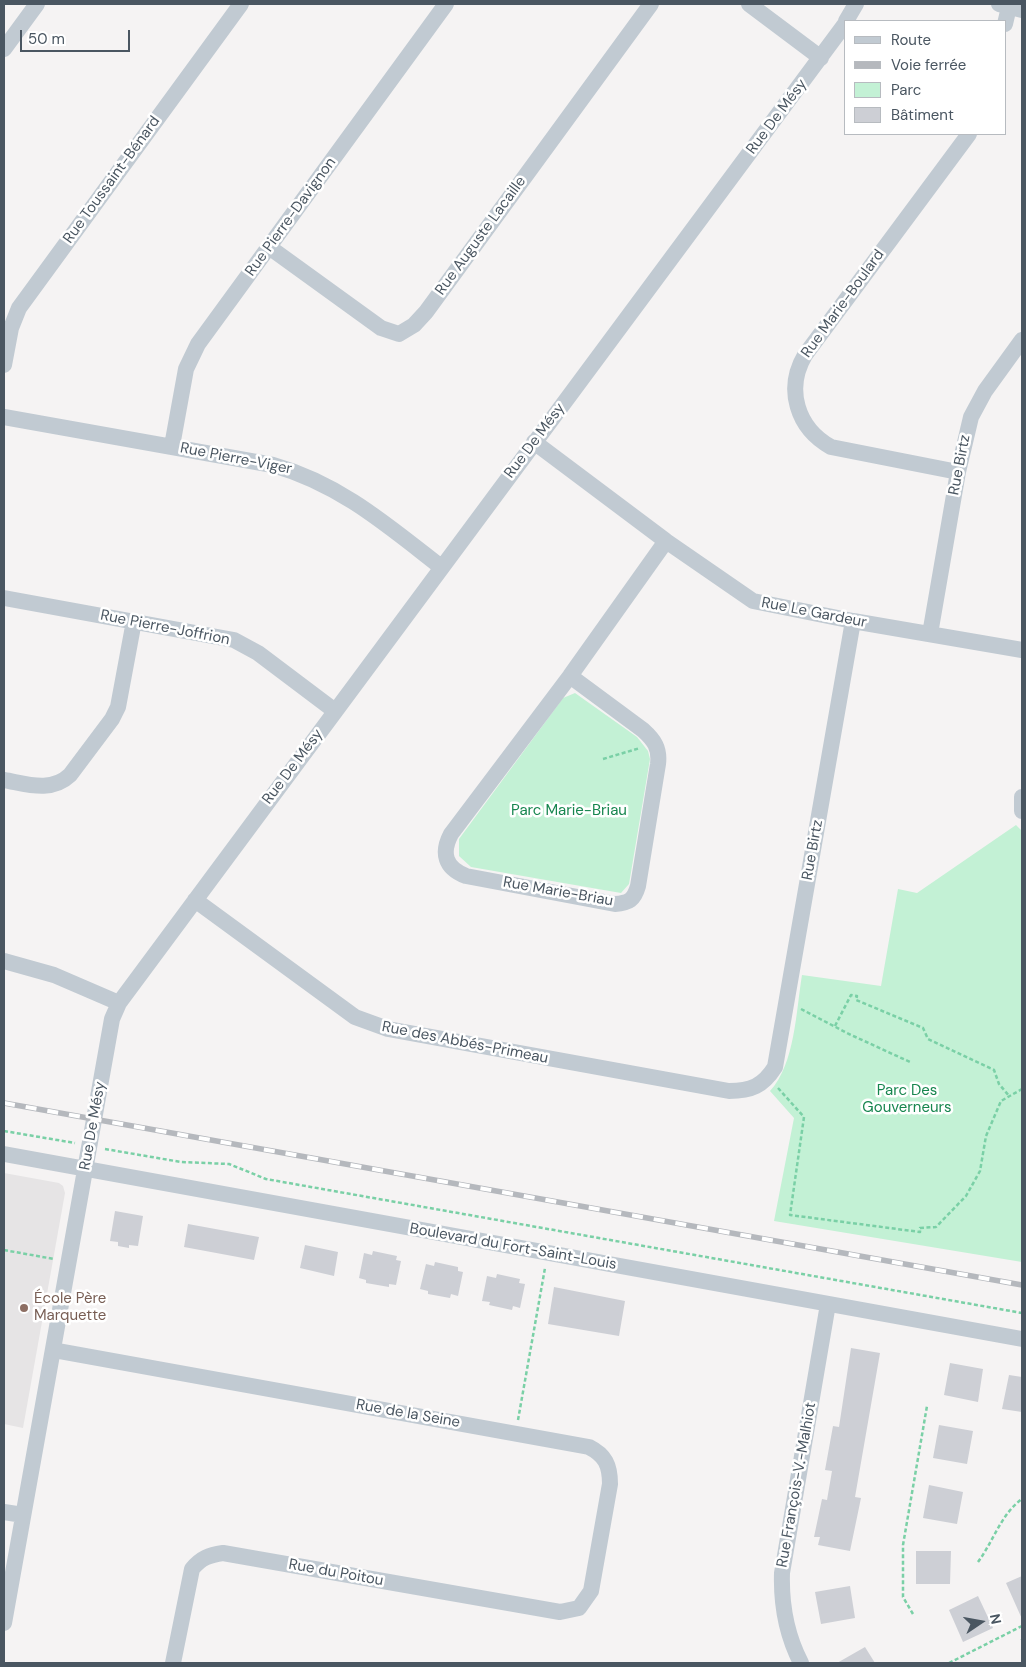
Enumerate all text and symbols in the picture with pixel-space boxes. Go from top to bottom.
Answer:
scale bar [22,20,132,52]
legend [844,20,1006,135]
text: 50 m [28,29,65,49]
text: Route [891,30,931,50]
text: Voie ferrée [891,55,966,75]
street label: Rue De Mésy [743,76,811,158]
text: Parc [891,80,921,100]
text: Bâtiment [891,105,954,125]
street label: Rue Toussaint-Bénard [60,113,164,247]
street label: Rue Pierre-Davignon [242,154,340,280]
street label: Rue Auguste Lacaille [432,173,530,299]
street label: Rue Marie-Boulard [798,246,888,362]
street label: Rue De Mésy [501,400,569,482]
street label: Rue Birtz [945,433,975,497]
street label: Rue Pierre-Viger [179,439,293,479]
street label: Rue Le Gardeur [760,594,868,632]
street label: Rue Pierre-Joffrion [99,607,231,649]
street label: Rue De Mésy [259,726,327,808]
park label: Parc Marie-Briau [511,802,627,820]
street label: Rue Birtz [799,818,827,882]
street label: Rue Marie-Briau [502,873,614,911]
street label: Rue des Abbés-Primeau [380,1018,550,1068]
street label: Rue De Mésy [76,1080,110,1172]
park label: Parc Des Gouverneurs [862,1082,952,1117]
street label: Boulevard du Fort-Saint-Louis [408,1220,618,1274]
place label: École Père Marquette [34,1290,106,1325]
marker: École Père Marquette [18,1302,30,1314]
street label: Rue de la Seine [355,1396,461,1432]
street label: Rue François-V.-Malhiot [774,1401,820,1569]
street label: Rue du Poitou [287,1556,385,1590]
north arrow [956,1597,1006,1647]
text: N [986,1612,1006,1626]

